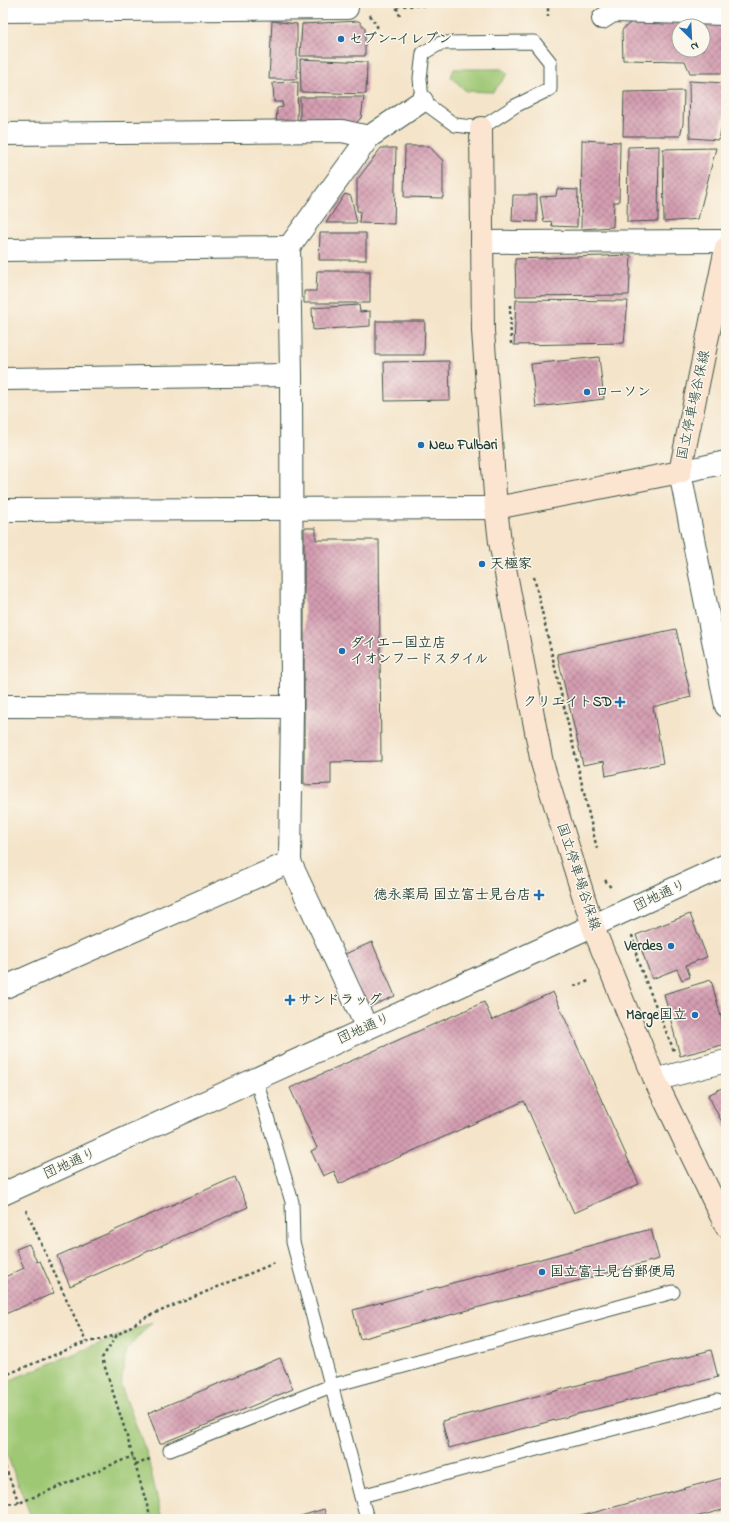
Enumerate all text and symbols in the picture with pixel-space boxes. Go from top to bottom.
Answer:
north arrow [671,18,711,58]
place label: セブン-イレブン [349,29,452,50]
marker: セブン-イレブン [336,34,346,44]
text: N [688,37,701,55]
street label: 国立停車場谷保線 [672,348,716,462]
place label: ローソン [595,382,651,403]
marker: ローソン [582,387,592,397]
place label: New Fulbari [429,435,498,456]
marker: New Fulbari [416,440,426,450]
place label: 天極家 [490,554,532,575]
marker: 天極家 [477,559,487,569]
place label: ダイエー国立店 イオンフードスタイル [350,633,489,670]
marker: ダイエー国立店 イオンフードスタイル [337,646,347,656]
place label: クリエイトSD [523,692,612,713]
marker: クリエイトSD [615,697,625,707]
street label: 国立停車場谷保線 [551,820,605,934]
street label: 団地通り [630,875,690,917]
place label: 徳永薬局 国立富士見台店 [374,885,531,906]
marker: 徳永薬局 国立富士見台店 [534,890,544,900]
place label: Verdes [624,936,663,957]
marker: Verdes [666,941,676,951]
place label: サンドラッグ [298,990,382,1011]
marker: サンドラッグ [285,995,295,1005]
place label: Marge国立 [626,1005,687,1028]
street label: 団地通り [334,1008,394,1050]
marker: Marge国立 [690,1010,700,1020]
street label: 団地通り [40,1143,100,1185]
place label: 国立富士見台郵便局 [550,1262,676,1283]
marker: 国立富士見台郵便局 [537,1267,547,1277]

